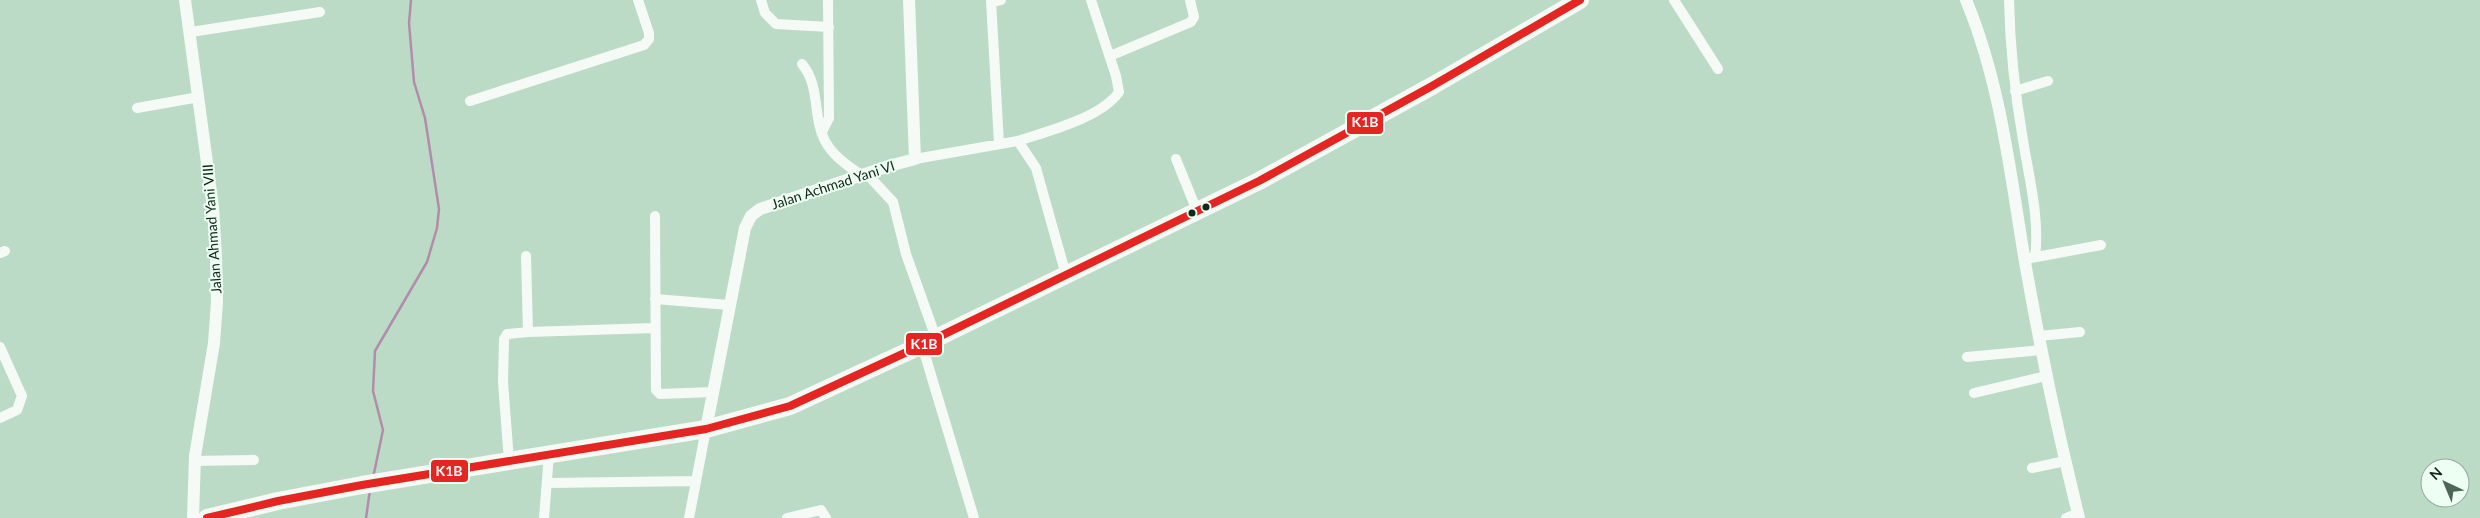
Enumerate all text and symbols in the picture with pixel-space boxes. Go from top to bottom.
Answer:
line badge: K1B [1346,111,1384,135]
text: K1B [1352,113,1378,130]
street label: Jalan Achmad Yani VI [769,157,897,212]
street label: Jalan Ahmad Yani VIII [198,164,225,294]
unlabelled marker [1201,202,1211,212]
unlabelled marker [1187,208,1197,218]
line badge: K1B [905,332,943,356]
text: K1B [911,335,937,352]
north arrow [2420,458,2470,508]
line badge: K1B [430,459,469,483]
text: K1B [436,462,462,479]
text: N [2426,463,2445,483]

